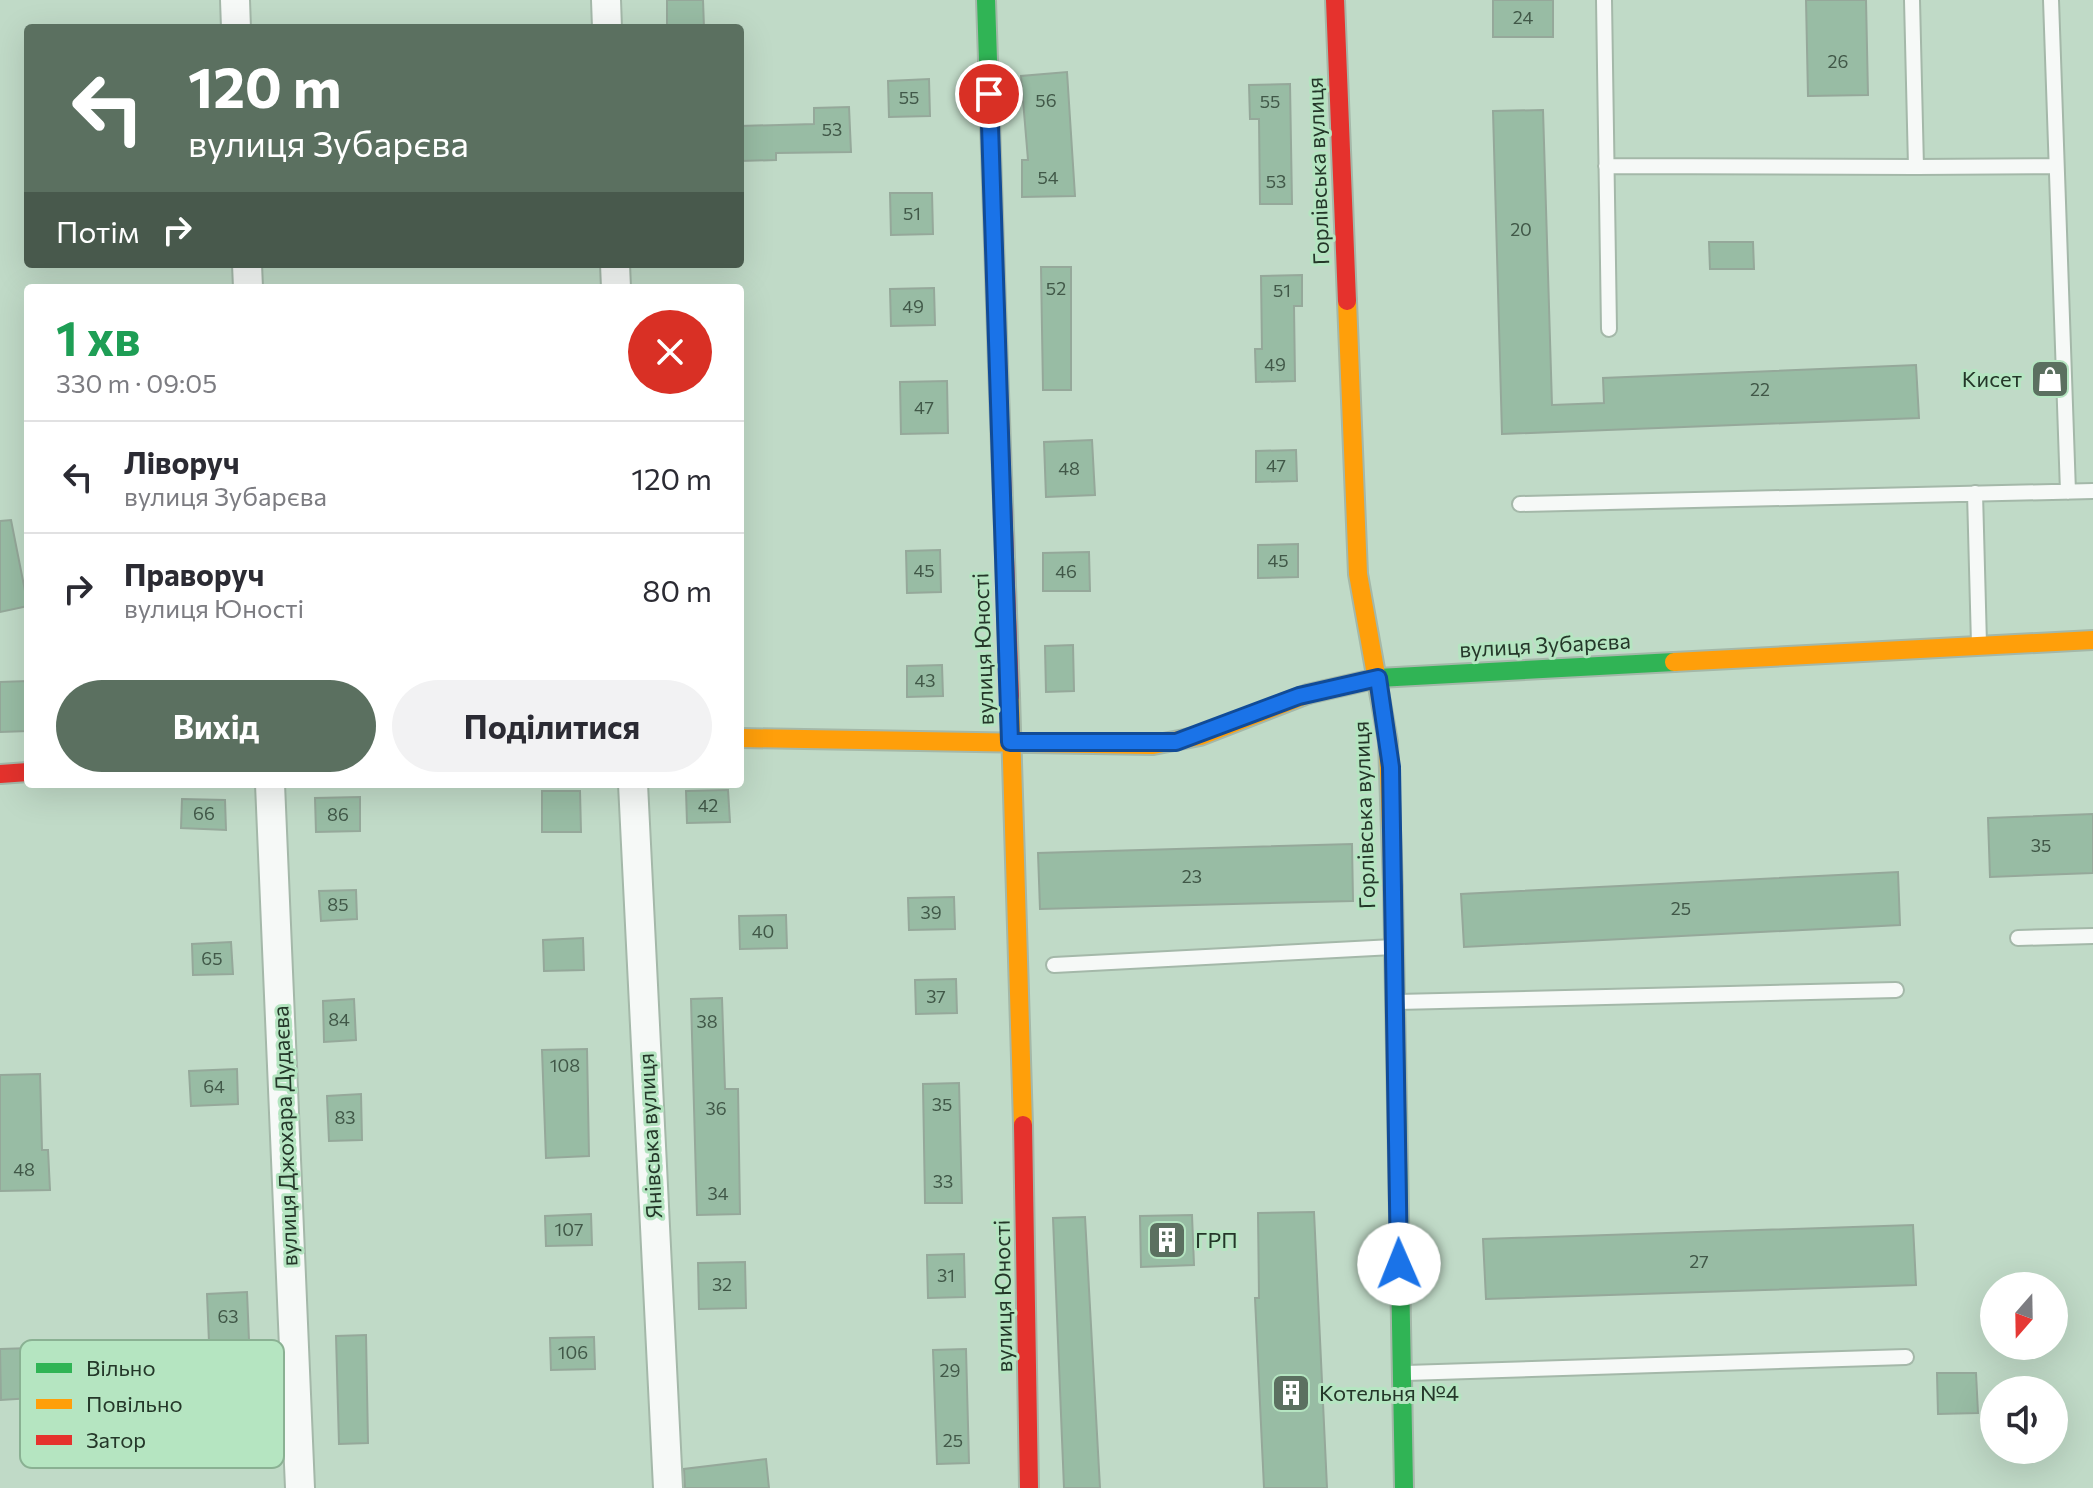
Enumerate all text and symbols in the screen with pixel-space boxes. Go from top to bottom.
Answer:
house number: 24 [1513,6,1533,28]
house number: 26 [1828,50,1848,72]
text: 120 m [188,51,342,120]
icon: left [56,56,160,160]
pin [955,60,1023,128]
icon: arrive [967,72,1011,116]
street label: Горлівська вулиця [1301,76,1334,266]
house number: 55 [899,86,919,108]
house number: 56 [1035,89,1057,111]
house number: 55 [1260,90,1280,112]
house number: 53 [822,118,842,140]
text: вулиця Зубарєва [188,120,469,164]
house number: 54 [1037,166,1059,188]
house number: 53 [1266,170,1286,192]
house number: 51 [903,202,921,224]
icon: right [155,208,199,252]
text: Потім [56,212,139,249]
house number: 20 [1510,218,1532,240]
house number: 52 [1046,277,1066,299]
house number: 51 [1273,279,1291,301]
house number: 49 [902,295,924,317]
text: 1 хв [56,307,140,366]
button: close [628,310,712,394]
house number: 49 [1264,353,1286,375]
shop icon: Кисет [2029,358,2071,400]
place label: Кисет [1962,365,2022,392]
text: 330 m · 09:05 [56,367,217,398]
house number: 22 [1750,378,1770,400]
house number: 47 [914,396,934,418]
text: Ліворуч [124,443,240,480]
house number: 47 [1266,454,1286,476]
icon: left [56,455,100,499]
house number: 48 [1058,457,1080,479]
text: 120 m [631,459,712,496]
text: вулиця Зубарєва [124,480,327,511]
house number: 45 [1267,549,1289,571]
text: Праворуч [124,555,264,592]
house number: 45 [913,559,935,581]
house number: 46 [1055,560,1077,582]
icon: right [56,567,100,611]
text: 80 m [642,571,712,608]
street label: вулиця Юності [966,572,999,726]
text: вулиця Юності [124,592,304,623]
street label: вулиця Зубарєва [1459,627,1631,662]
house number: 43 [914,669,936,691]
button: Вихід [56,680,376,772]
button: Поділитися [392,680,712,772]
street label: Горлівська вулиця [1347,720,1380,910]
house number: 42 [698,794,718,816]
house number: 66 [193,802,215,824]
house number: 86 [327,803,349,825]
house number: 35 [2031,834,2051,856]
house number: 23 [1182,865,1202,887]
house number: 85 [327,893,349,915]
house number: 25 [1671,897,1691,919]
house number: 39 [920,901,942,923]
house number: 40 [752,920,774,942]
house number: 65 [201,947,223,969]
house number: 37 [926,985,946,1007]
street label: вулиця Джохара Дудаєва [266,1005,303,1267]
house number: 84 [328,1008,350,1030]
house number: 38 [696,1010,718,1032]
street label: Янівська вулиця [632,1052,667,1220]
house number: 108 [550,1054,580,1076]
house number: 64 [203,1075,225,1097]
house number: 35 [932,1093,952,1115]
house number: 36 [705,1097,727,1119]
house number: 83 [334,1106,356,1128]
house number: 48 [13,1158,35,1180]
house number: 33 [933,1170,953,1192]
house number: 34 [707,1182,729,1204]
house number: 107 [555,1218,583,1240]
building icon: ГРП [1146,1219,1188,1261]
street label: вулиця Юності [988,1220,1017,1373]
position arrow [1357,1222,1441,1306]
place label: ГРП [1195,1226,1238,1253]
house number: 27 [1689,1250,1709,1272]
house number: 31 [937,1264,955,1286]
north arrow [1980,1272,2068,1360]
map controls [1980,1272,2068,1464]
house number: 32 [712,1273,732,1295]
house number: 63 [217,1305,239,1327]
legend [20,1340,284,1468]
house number: 106 [558,1341,588,1363]
text: Вільно [86,1354,156,1381]
house number: 29 [940,1359,960,1381]
building icon: Котельня №4 [1270,1372,1312,1414]
button: sound [1980,1376,2068,1464]
place label: Котельня №4 [1319,1379,1459,1406]
text: Повільно [86,1390,183,1417]
text: Затор [86,1426,146,1453]
house number: 25 [943,1429,963,1451]

